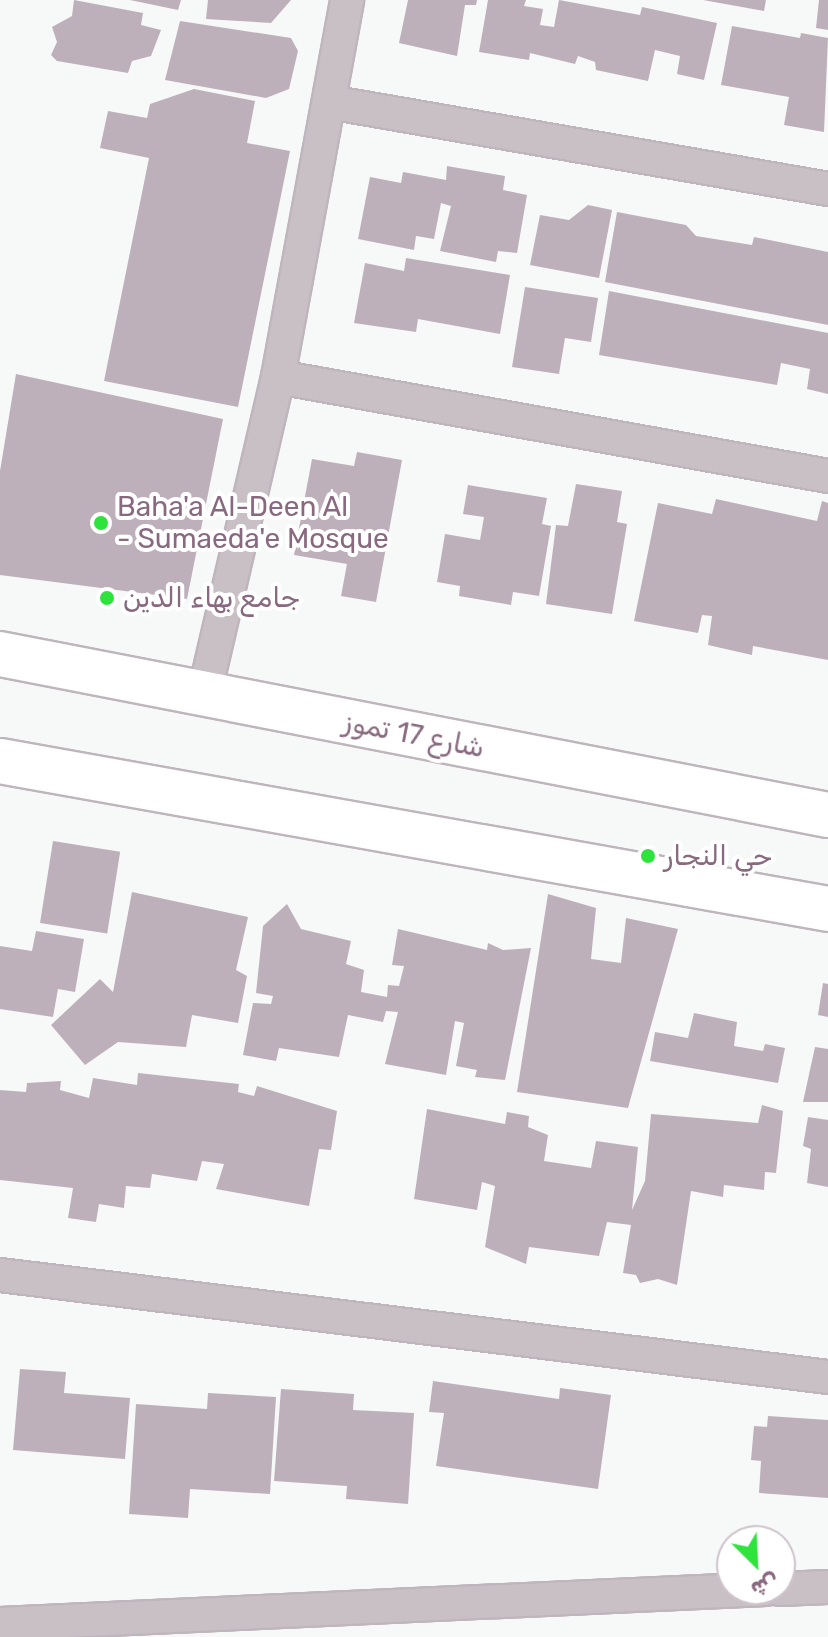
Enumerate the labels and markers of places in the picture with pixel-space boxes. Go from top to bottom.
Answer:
place label: Baha'a Al-Deen Al - Sumaeda'e Mosque [117,490,389,556]
marker: Baha'a Al-Deen Al - Sumaeda'e Mosque [92,514,110,532]
place label: جامع بهاء الدين [123,581,300,615]
marker: جامع بهاء الدين [98,589,116,607]
place label: حي النجار [664,839,772,873]
marker: حي النجار [639,847,657,865]

